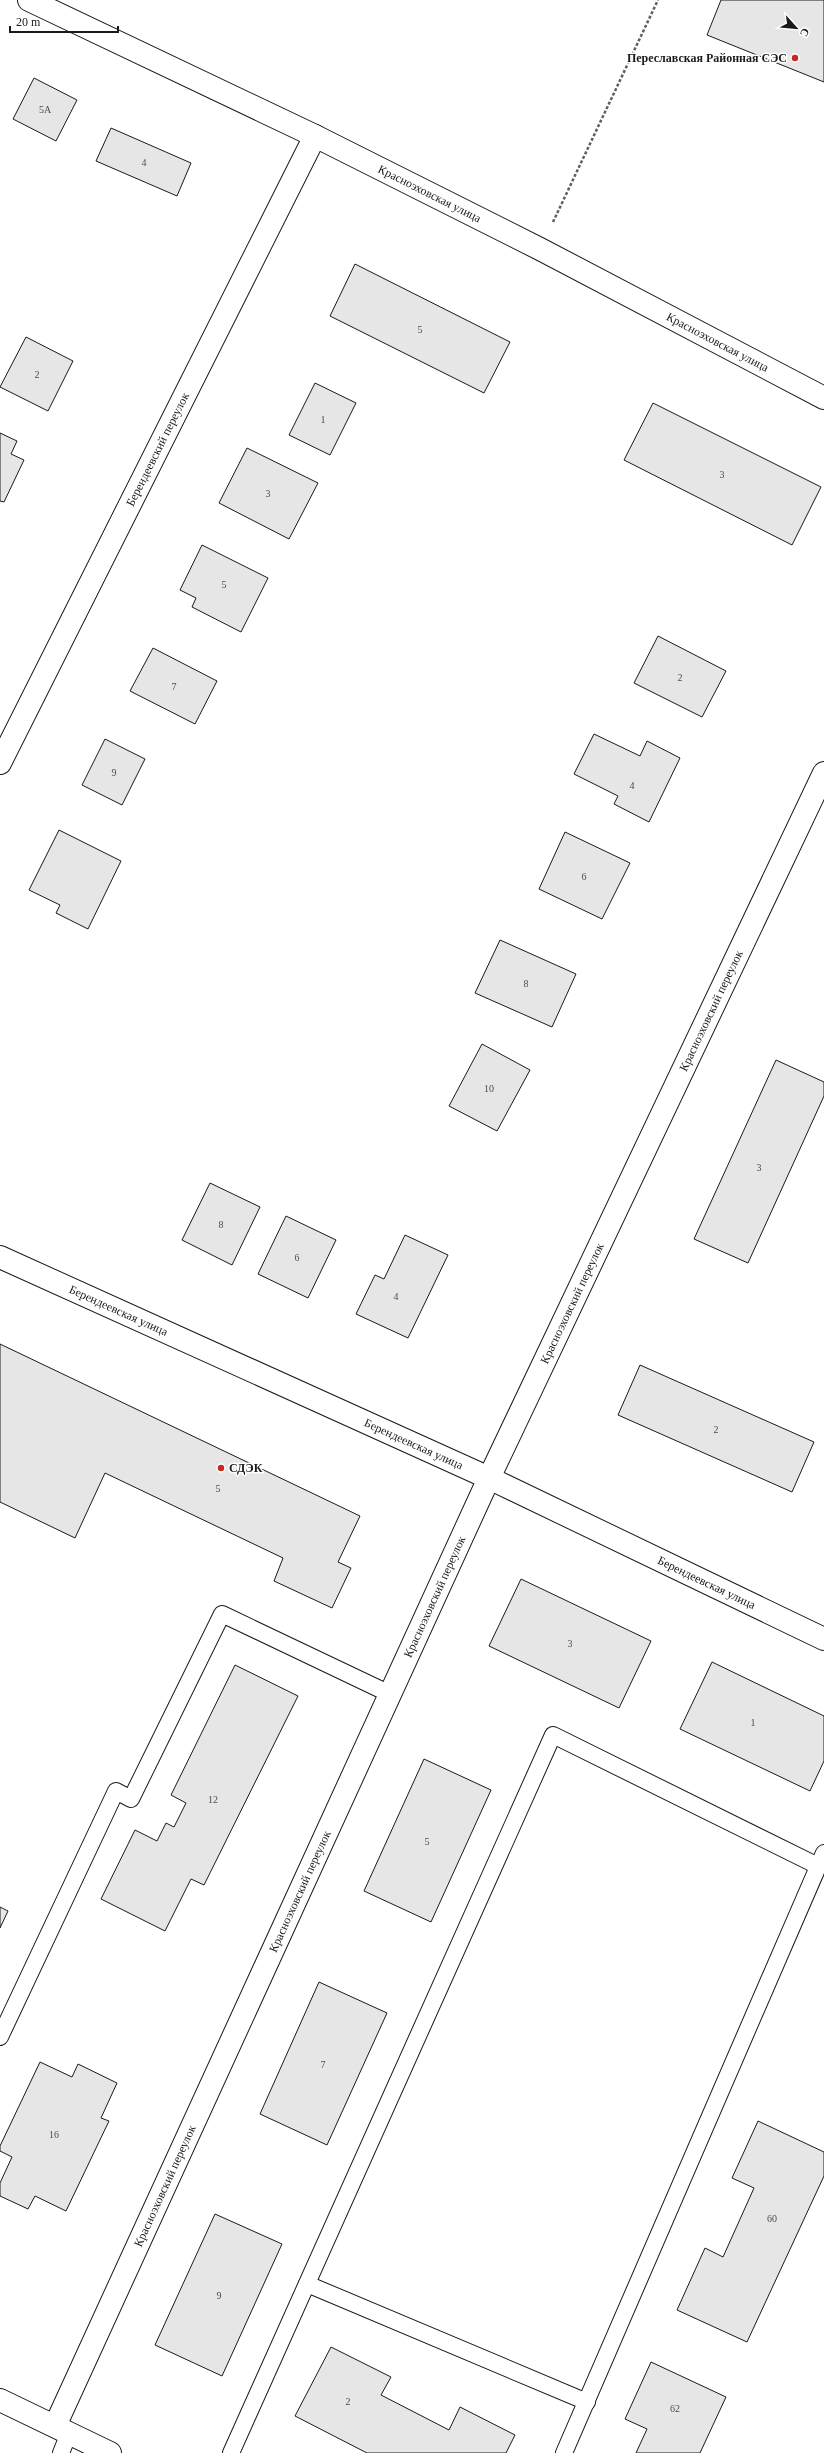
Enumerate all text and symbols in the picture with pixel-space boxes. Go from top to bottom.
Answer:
scale bar [10,8,118,34]
north arrow [776,8,816,48]
text: 20 m [16,15,41,29]
text: С [798,26,812,39]
place label: Переславская Районная СЭС [627,51,787,65]
marker: Переславская Районная СЭС [790,53,800,63]
house number: 5А [39,104,52,115]
house number: 4 [142,157,147,168]
street label: Красноэховская улица [376,162,484,226]
street label: Красноэховская улица [664,310,772,375]
house number: 5 [418,324,423,335]
house number: 2 [35,369,40,380]
street label: Берендеевский переулок [123,390,192,509]
house number: 1 [321,414,326,425]
house number: 3 [720,469,725,480]
house number: 3 [266,488,271,499]
house number: 5 [222,579,227,590]
house number: 2 [678,672,683,683]
house number: 7 [172,681,177,692]
house number: 9 [112,767,117,778]
house number: 4 [630,780,635,791]
house number: 6 [582,871,587,882]
street label: Красноэховский переулок [676,948,746,1073]
house number: 8 [524,978,529,989]
house number: 10 [484,1083,494,1094]
house number: 3 [757,1162,762,1173]
house number: 8 [219,1219,224,1230]
street label: Красноэховский переулок [537,1240,607,1366]
house number: 6 [295,1252,300,1263]
street label: Берендеевская улица [67,1282,171,1339]
house number: 4 [394,1291,399,1302]
street label: Берендеевская улица [362,1416,466,1473]
house number: 2 [714,1424,719,1435]
place label: СДЭК [229,1461,263,1475]
marker: СДЭК [216,1463,226,1473]
house number: 5 [216,1483,221,1494]
street label: Красноэховский переулок [401,1534,469,1660]
street label: Берендеевская улица [655,1553,758,1612]
house number: 3 [568,1638,573,1649]
house number: 1 [751,1717,756,1728]
house number: 12 [208,1794,218,1805]
street label: Красноэховский переулок [266,1828,334,1954]
house number: 5 [425,1836,430,1847]
house number: 7 [321,2059,326,2070]
street label: Красноэховский переулок [131,2123,199,2249]
house number: 16 [49,2129,59,2140]
house number: 60 [767,2213,777,2224]
house number: 9 [217,2290,222,2301]
house number: 2 [346,2396,351,2407]
house number: 62 [670,2403,680,2414]

